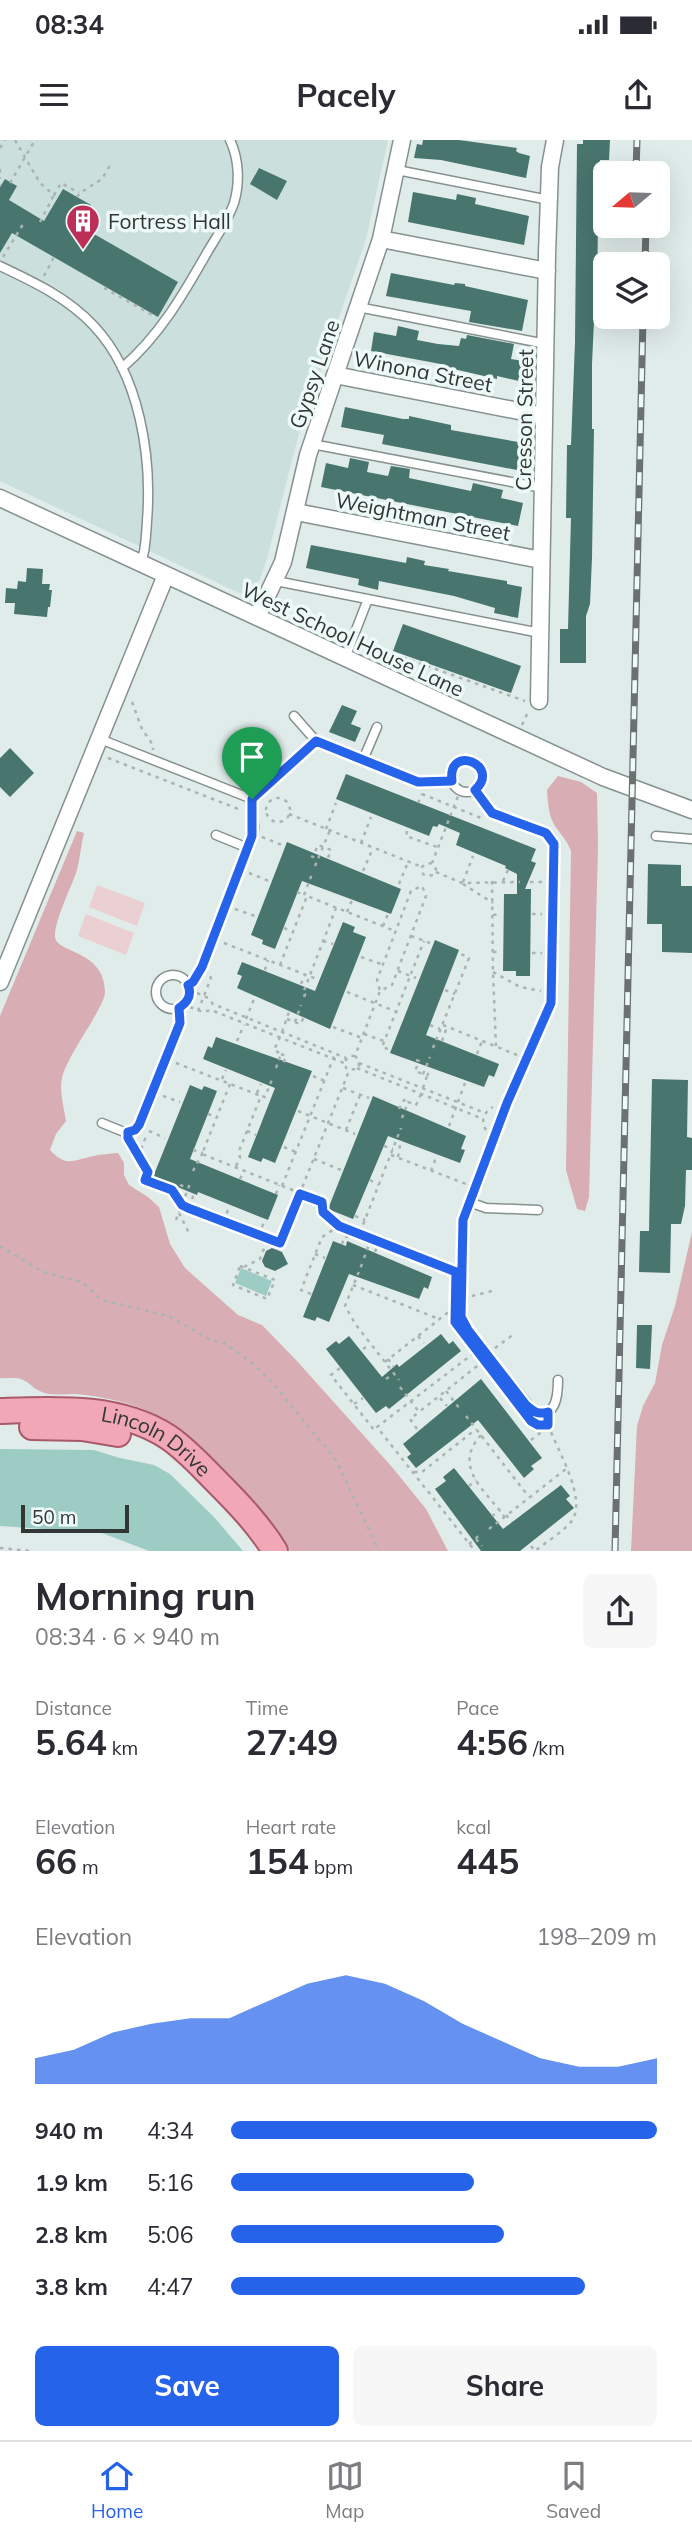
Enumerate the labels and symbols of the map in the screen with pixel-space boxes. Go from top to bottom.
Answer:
north arrow [593,161,670,238]
building icon: Fortress Hall [64,202,102,251]
place label: Fortress Hall [108,208,231,234]
street label: Gypsy Lane [283,316,345,432]
street label: Winona Street [351,345,495,397]
street label: Cresson Street [510,349,538,491]
street label: Weightman Street [333,486,513,546]
street label: West School House Lane [238,576,468,702]
pin [222,727,282,799]
street label: Lincoln Drive [99,1400,217,1482]
scale bar [21,1502,130,1534]

